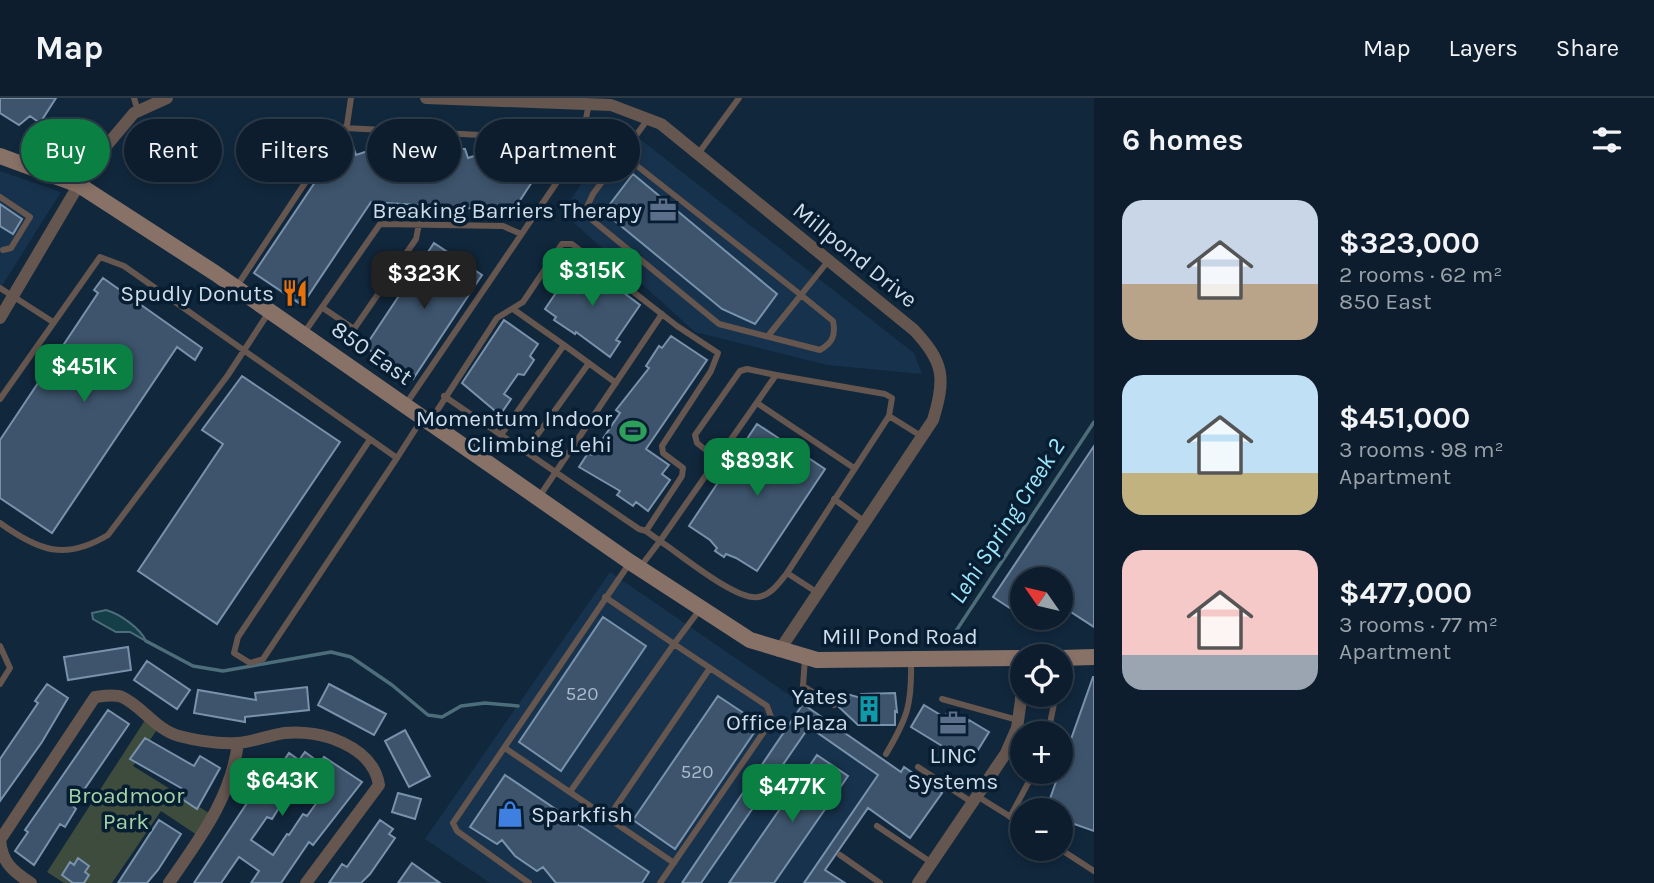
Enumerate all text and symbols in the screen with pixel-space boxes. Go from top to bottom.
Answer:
text: Map [35,29,103,67]
text: Map [1363,34,1411,62]
text: Layers [1449,34,1518,62]
text: Share [1556,34,1619,62]
chip: Buy [21,119,110,182]
chip: Rent [124,119,222,182]
chip: Filters [236,119,353,182]
chip: New [367,119,461,182]
chip: Apartment [475,119,640,182]
icon: filters [1588,121,1626,159]
text: 6 homes [1122,122,1244,158]
office icon: Breaking Barriers Therapy [648,195,678,225]
place label: Breaking Barriers Therapy [372,197,642,224]
street label: Millpond Drive [787,197,923,313]
text: $323,000 [1339,225,1480,261]
icon: home [1178,228,1262,312]
pin: $315K [543,248,641,308]
pin: $323K [375,252,473,311]
text: $315K [559,257,625,284]
text: $323K [387,260,461,287]
text: 2 rooms · 62 m² [1339,261,1503,288]
restaurant icon: Spudly Donuts [280,278,310,308]
place label: Spudly Donuts [120,280,274,307]
text: 850 East [1339,288,1432,315]
street label: 850 East [326,315,418,391]
pin: $451K [35,344,133,404]
text: $451K [51,353,117,380]
text: $451,000 [1339,400,1470,436]
icon: home [1178,403,1262,487]
place label: Momentum Indoor Climbing Lehi [416,405,613,458]
sports icon: Momentum Indoor Climbing Lehi [618,416,648,446]
water label: Lehi Spring Creek 2 [943,433,1071,608]
text: 3 rooms · 98 m² [1339,436,1504,463]
pin: $893K [708,438,806,498]
text: $893K [720,447,794,474]
text: Apartment [1339,463,1451,490]
north arrow [1010,567,1073,630]
map controls [1010,567,1073,861]
text: $477,000 [1339,575,1472,611]
icon: home [1178,578,1262,662]
text: 3 rooms · 77 m² [1339,611,1498,638]
street label: Mill Pond Road [822,623,978,650]
text: Apartment [1339,638,1451,665]
button: locate [1010,644,1073,707]
house number: 520 [565,683,599,705]
place label: Yates Office Plaza [726,683,848,736]
building icon: Yates Office Plaza [854,694,884,724]
office icon: LINC Systems [938,708,968,738]
button: + [1010,721,1073,784]
place label: LINC Systems [908,742,998,795]
pin: $643K [233,758,331,818]
house number: 520 [680,761,714,783]
pin: $477K [743,764,841,824]
text: $643K [246,767,318,794]
text: $477K [758,773,826,800]
park label: Broadmoor Park [68,782,185,835]
button: − [1010,798,1073,861]
shop icon: Sparkfish [495,799,525,829]
place label: Sparkfish [531,801,633,828]

